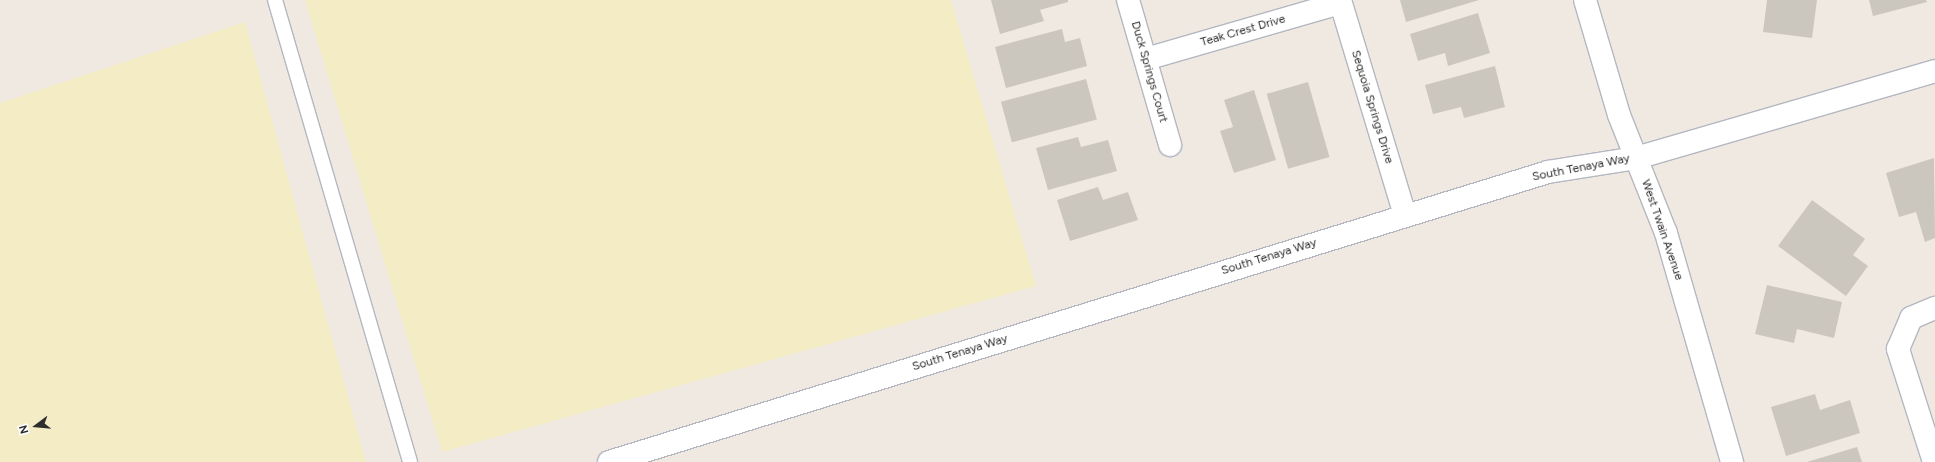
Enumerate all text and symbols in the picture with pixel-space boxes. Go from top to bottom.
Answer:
street label: Teak Crest Drive [1199,12,1287,50]
street label: Duck Springs Court [1128,20,1170,124]
street label: Sequoia Springs Drive [1348,49,1396,165]
street label: South Tenaya Way [1531,151,1631,185]
street label: West Twain Avenue [1638,178,1686,282]
street label: South Tenaya Way [1220,236,1318,278]
street label: South Tenaya Way [911,332,1009,374]
north arrow [16,406,56,446]
text: N [17,424,31,435]

